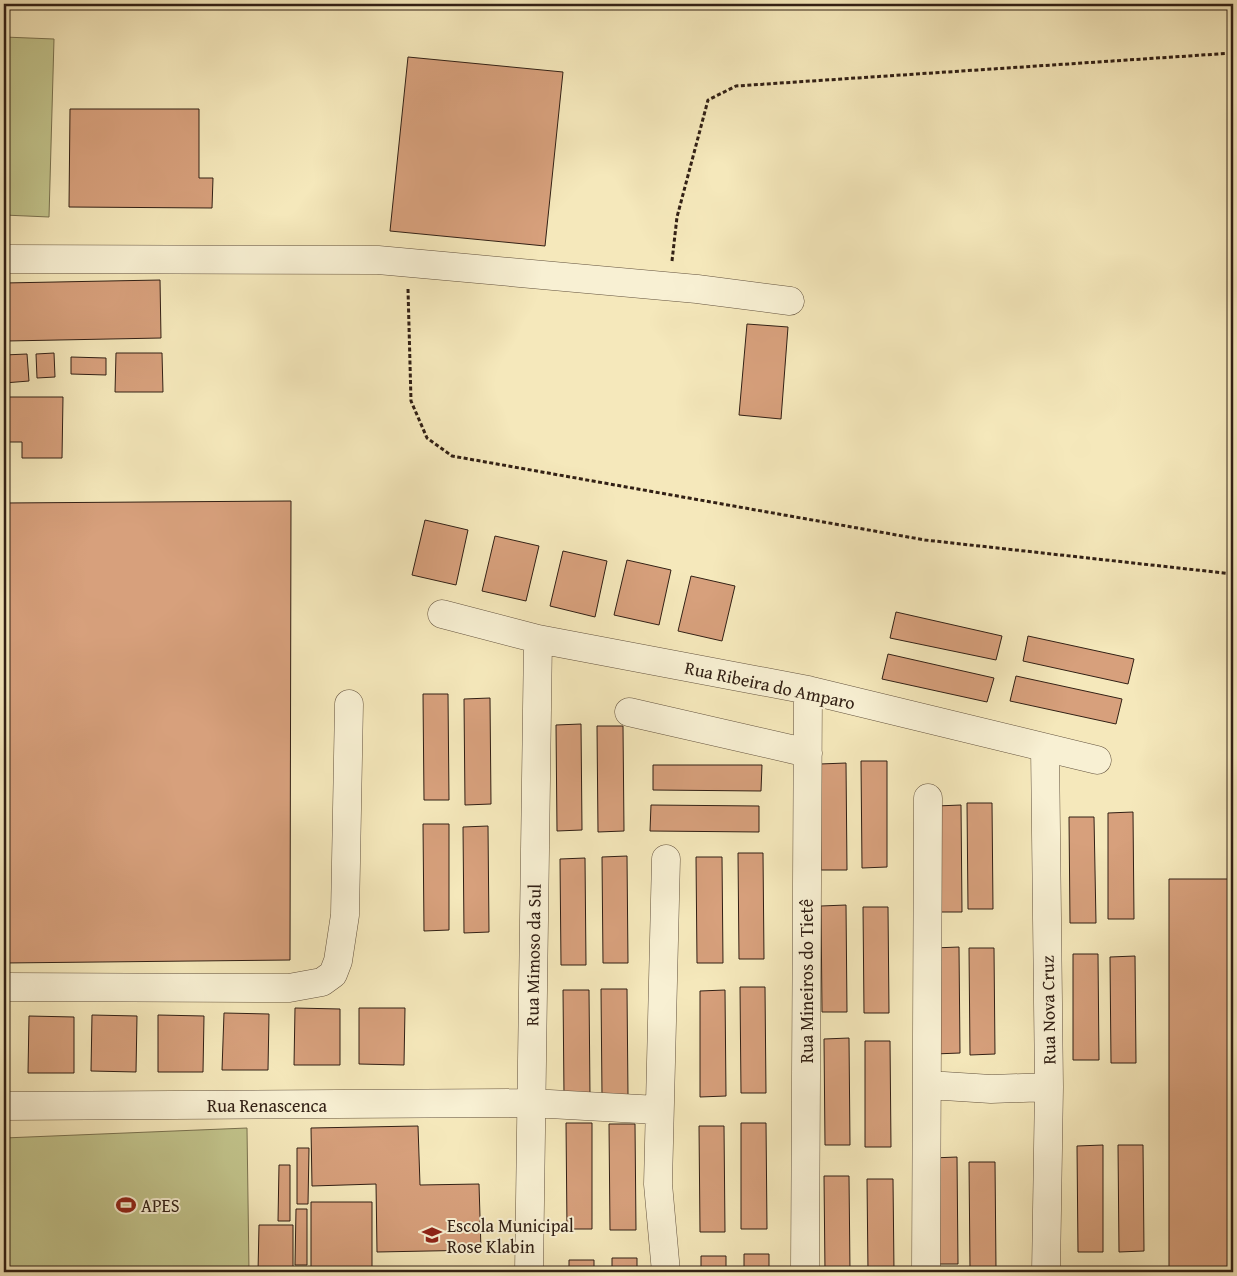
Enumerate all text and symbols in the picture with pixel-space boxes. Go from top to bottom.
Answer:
street label: Rua Ribeira do Amparo [682,654,858,716]
street label: Rua Mimoso da Sul [518,884,548,1026]
street label: Rua Mineiros do Tietê [793,899,820,1063]
street label: Rua Nova Cruz [1034,955,1062,1065]
street label: Rua Renascenca [207,1092,328,1119]
place label: APES [141,1192,180,1219]
sports icon: APES [115,1194,137,1216]
place label: Escola Municipal Rose Klabin [447,1212,574,1260]
school or university icon: Escola Municipal Rose Klabin [421,1224,443,1246]

